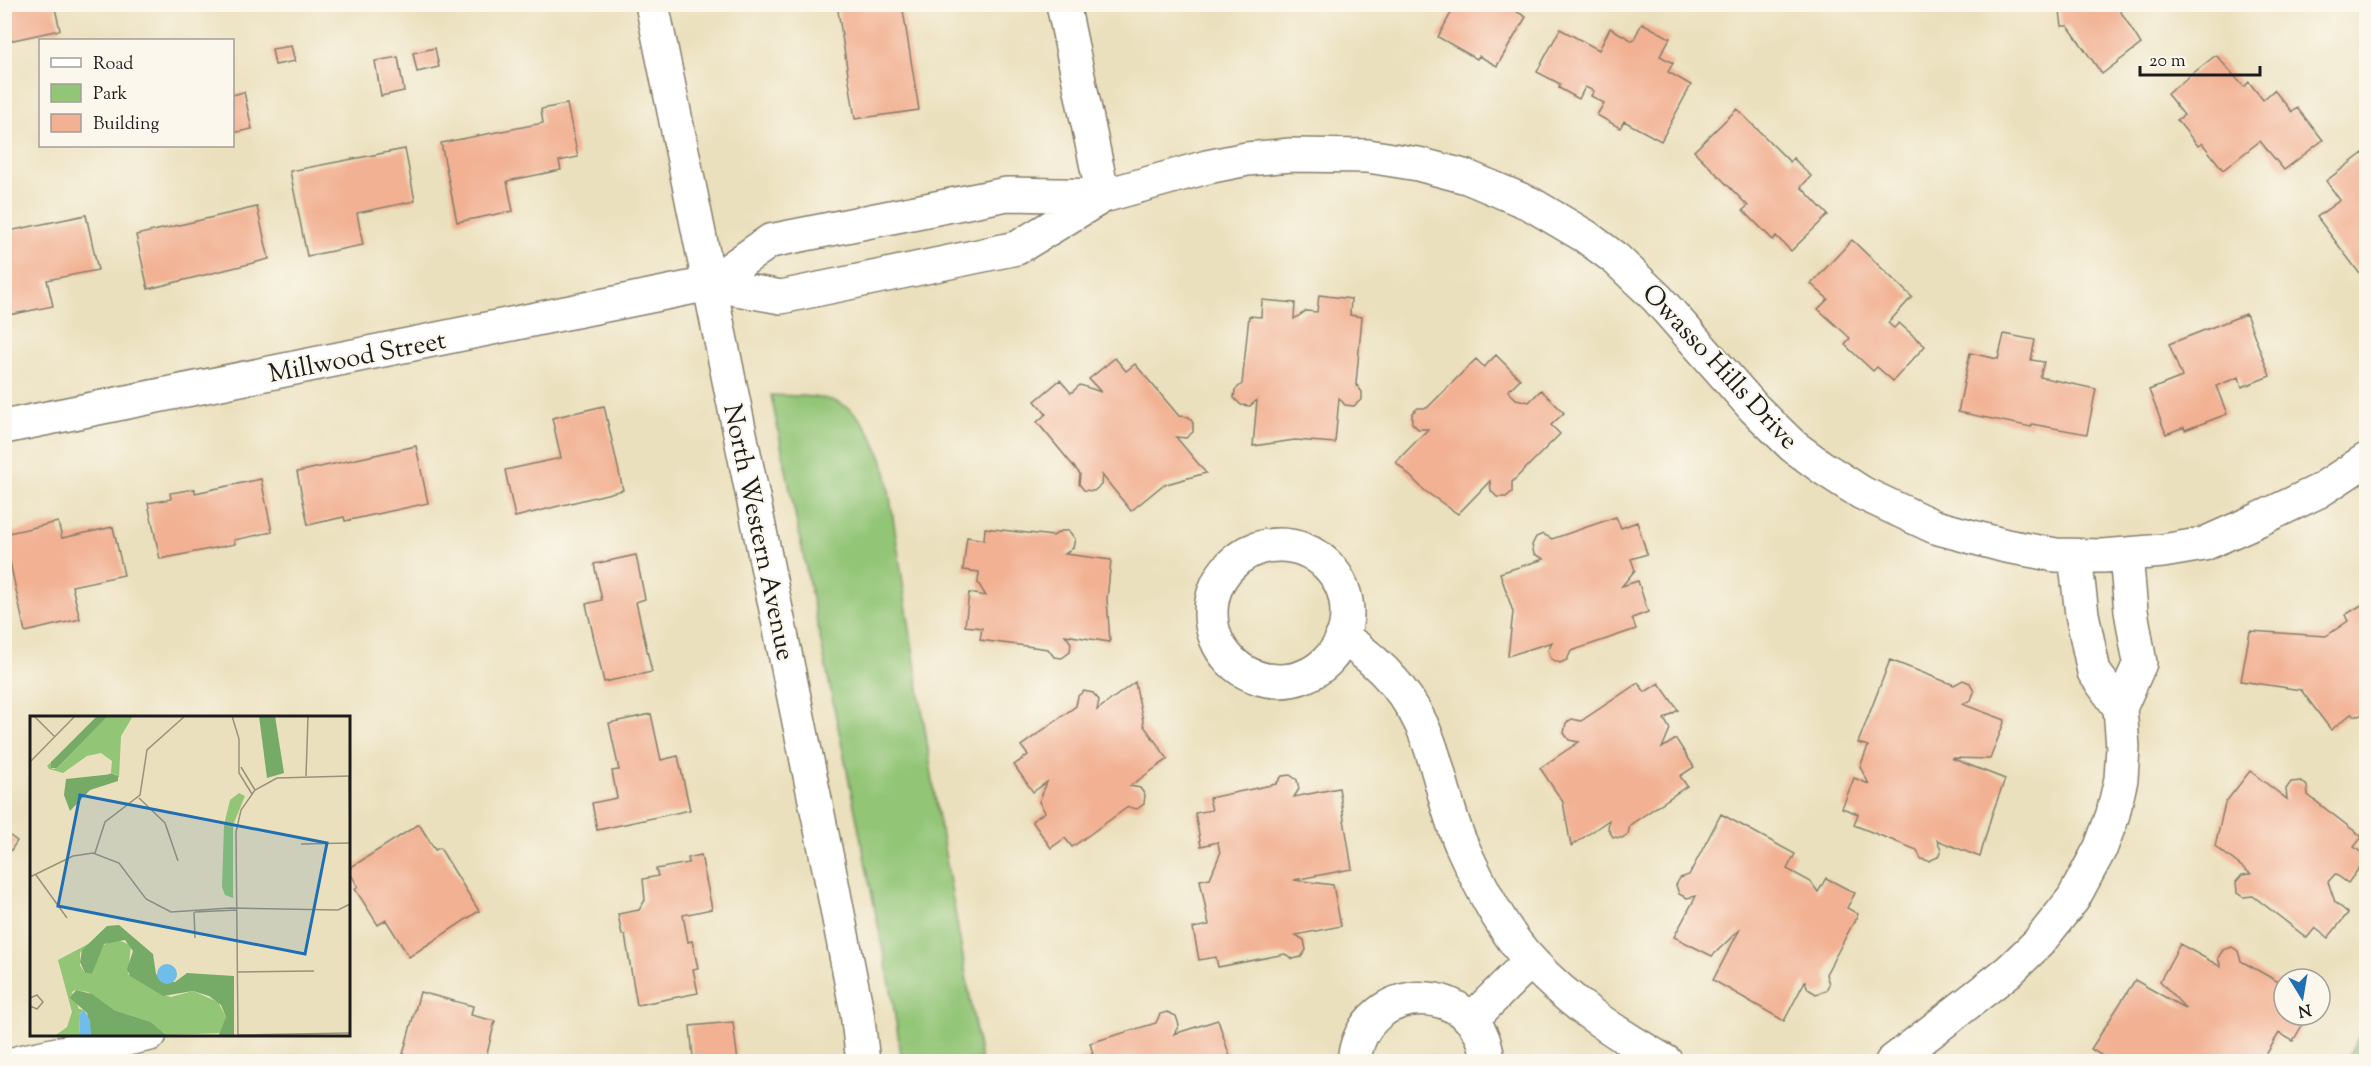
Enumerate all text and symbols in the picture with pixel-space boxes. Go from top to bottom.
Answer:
legend [39,39,234,147]
scale bar [2140,39,2260,77]
text: 20 m [2149,49,2186,75]
text: Road [93,52,133,78]
text: Park [93,82,128,108]
text: Building [93,112,159,138]
street label: Owasso Hills Drive [1632,277,1806,459]
street label: Millwood Street [266,323,449,394]
street label: North Western Avenue [712,401,803,664]
inset map [30,716,350,1036]
north arrow [2272,967,2332,1027]
text: N [2296,997,2313,1022]

